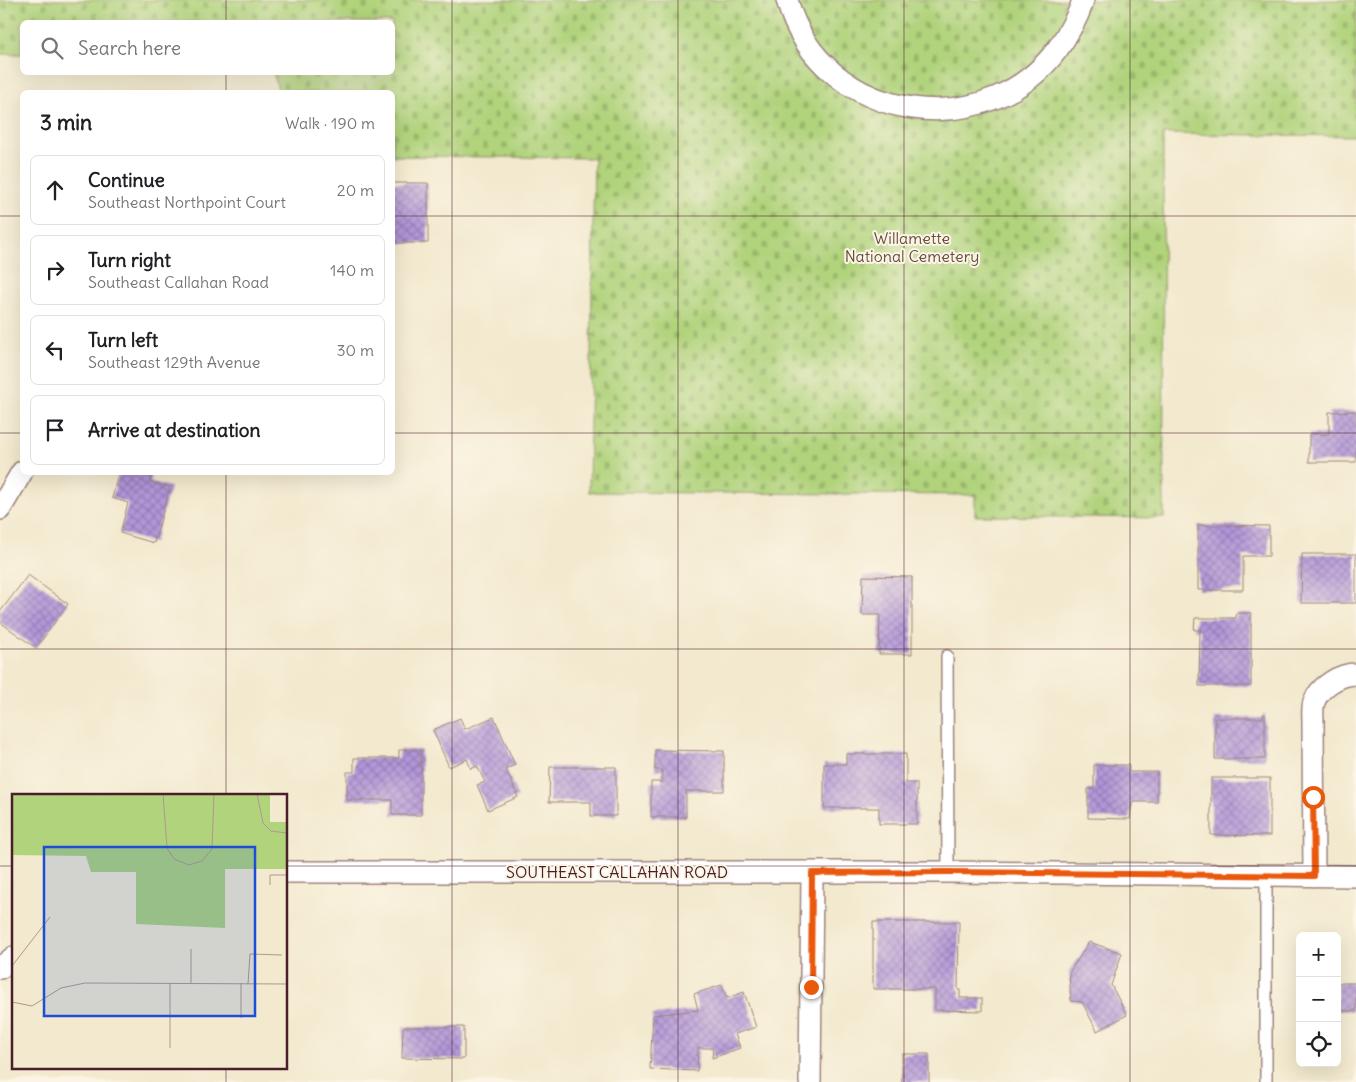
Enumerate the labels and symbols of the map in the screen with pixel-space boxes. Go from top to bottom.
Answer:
park label: Willamette National Cemetery [845,228,979,266]
route start [1302,786,1325,809]
inset map [12,794,288,1070]
street label: SOUTHEAST CALLAHAN ROAD [506,862,728,882]
route end [800,976,823,999]

